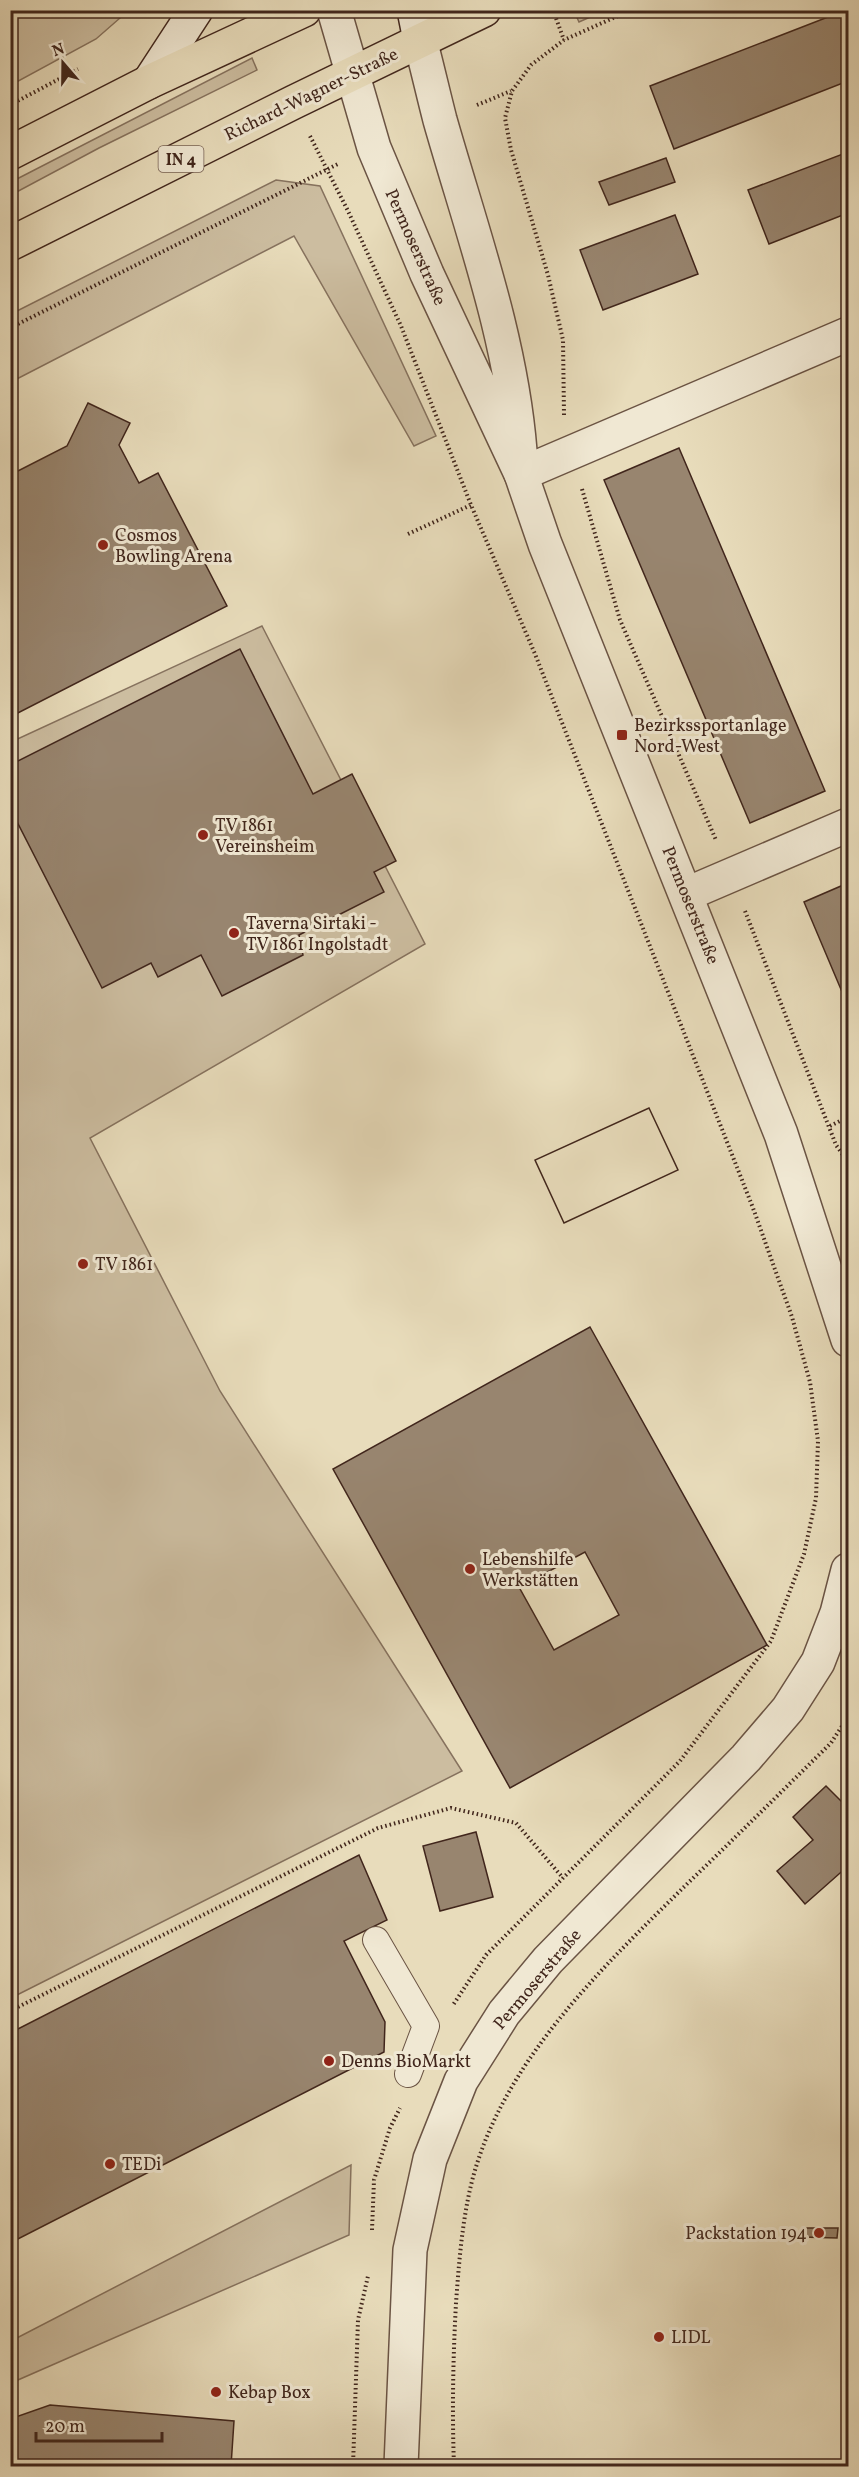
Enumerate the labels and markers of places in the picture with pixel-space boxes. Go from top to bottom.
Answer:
place label: Cosmos Bowling Arena [115,524,232,570]
marker: Cosmos Bowling Arena [96,538,110,552]
place label: Bezirkssportanlage Nord-West [634,714,786,760]
marker: Bezirkssportanlage Nord-West [615,728,629,742]
place label: TV 1861 Vereinsheim [215,814,315,860]
marker: TV 1861 Vereinsheim [196,828,210,842]
place label: Taverna Sirtaki - TV 1861 Ingolstadt [246,912,388,958]
marker: Taverna Sirtaki - TV 1861 Ingolstadt [227,926,241,940]
place label: TV 1861 [95,1253,153,1278]
marker: TV 1861 [76,1257,90,1271]
place label: Lebenshilfe Werkstätten [482,1548,579,1594]
marker: Lebenshilfe Werkstätten [463,1562,477,1576]
place label: Denns BioMarkt [341,2050,471,2075]
marker: Denns BioMarkt [322,2054,336,2068]
place label: TEDi [122,2153,161,2178]
marker: TEDi [103,2157,117,2171]
place label: Packstation 194 [685,2222,807,2247]
marker: Packstation 194 [812,2226,826,2240]
place label: LIDL [671,2326,711,2351]
marker: LIDL [652,2330,666,2344]
place label: Kebap Box [228,2381,311,2406]
marker: Kebap Box [209,2385,223,2399]

